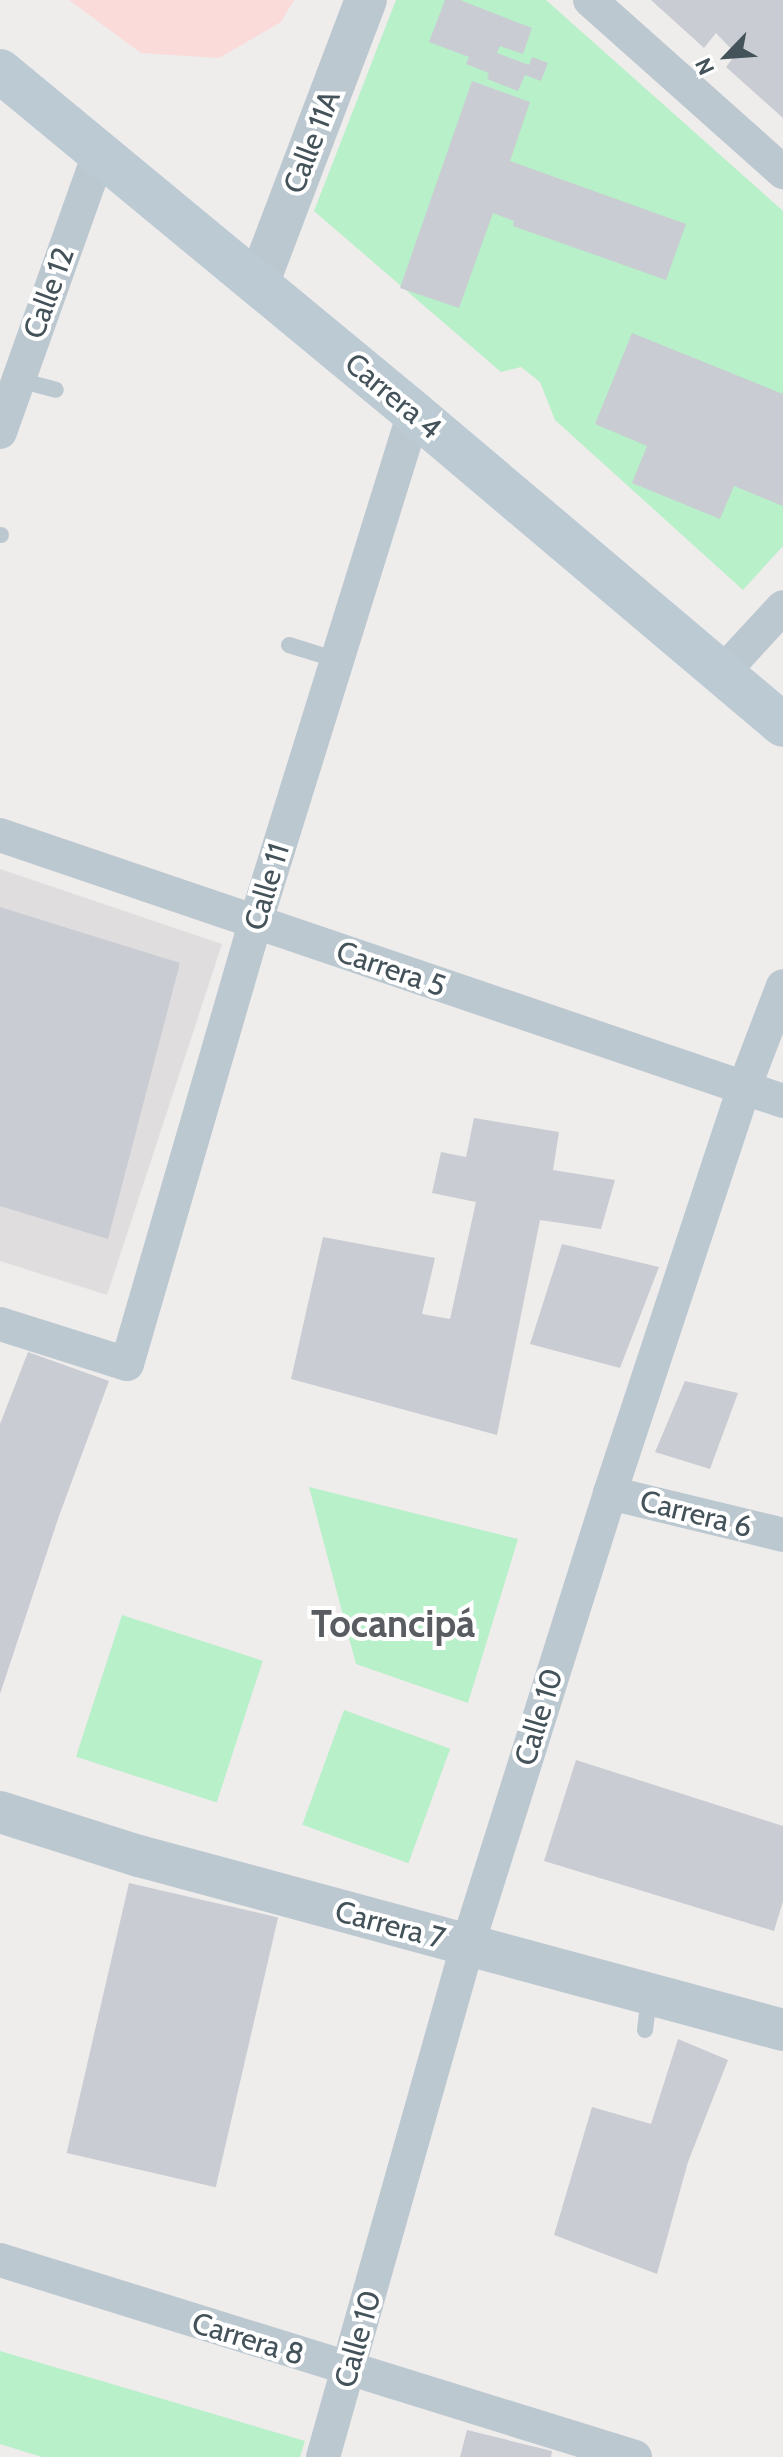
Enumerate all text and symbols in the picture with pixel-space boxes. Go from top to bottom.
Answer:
north arrow [687,16,767,96]
text: N [689,54,720,79]
street label: Calle 11A [276,86,348,198]
street label: Calle 12 [16,242,82,344]
street label: Carrera 4 [338,345,448,447]
street label: Calle 11 [237,839,297,935]
street label: Carrera 5 [332,934,450,1004]
street label: Carrera 6 [636,1483,756,1545]
district label: Tocancipá [311,1601,475,1647]
street label: Calle 10 [507,1664,571,1770]
street label: Carrera 7 [331,1893,449,1957]
street label: Calle 10 [327,2286,389,2392]
street label: Carrera 8 [188,2305,308,2373]

